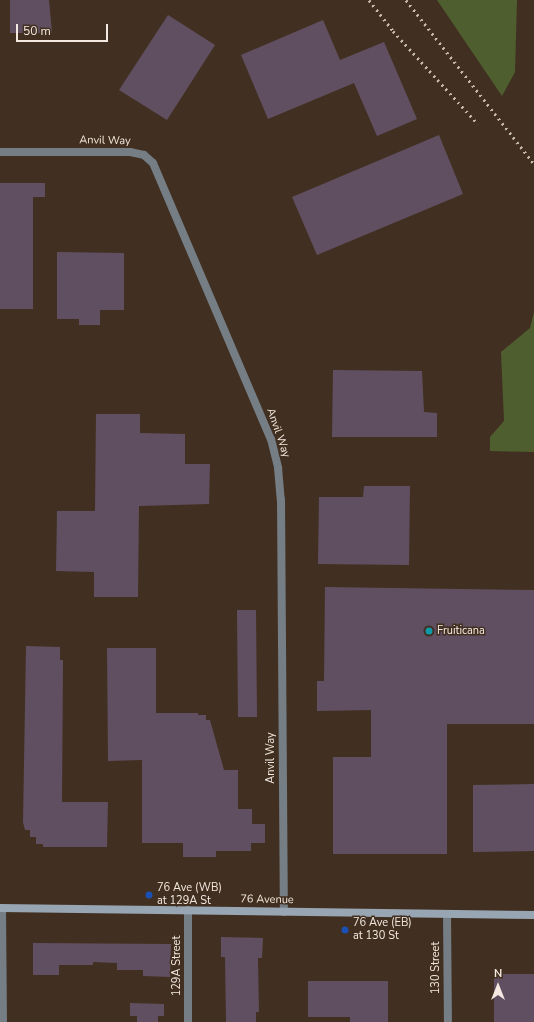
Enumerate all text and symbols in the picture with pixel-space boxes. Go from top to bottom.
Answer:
scale bar [18,16,110,42]
text: 50 m [23,23,51,39]
street label: Anvil Way [79,134,131,148]
street label: Anvil Way [263,407,293,459]
place label: Fruiticana [437,624,485,638]
marker: Fruiticana [424,626,434,636]
street label: Anvil Way [264,732,278,784]
place label: 76 Ave (WB) at 129A St [157,882,222,908]
marker: 76 Ave (WB) at 129A St [144,890,154,900]
street label: 76 Avenue [240,893,294,907]
place label: 76 Ave (EB) at 130 St [353,917,412,943]
marker: 76 Ave (EB) at 130 St [340,925,350,935]
street label: 129A Street [170,936,184,996]
street label: 130 Street [429,942,443,994]
north arrow [478,966,518,1006]
text: N [494,966,502,981]

